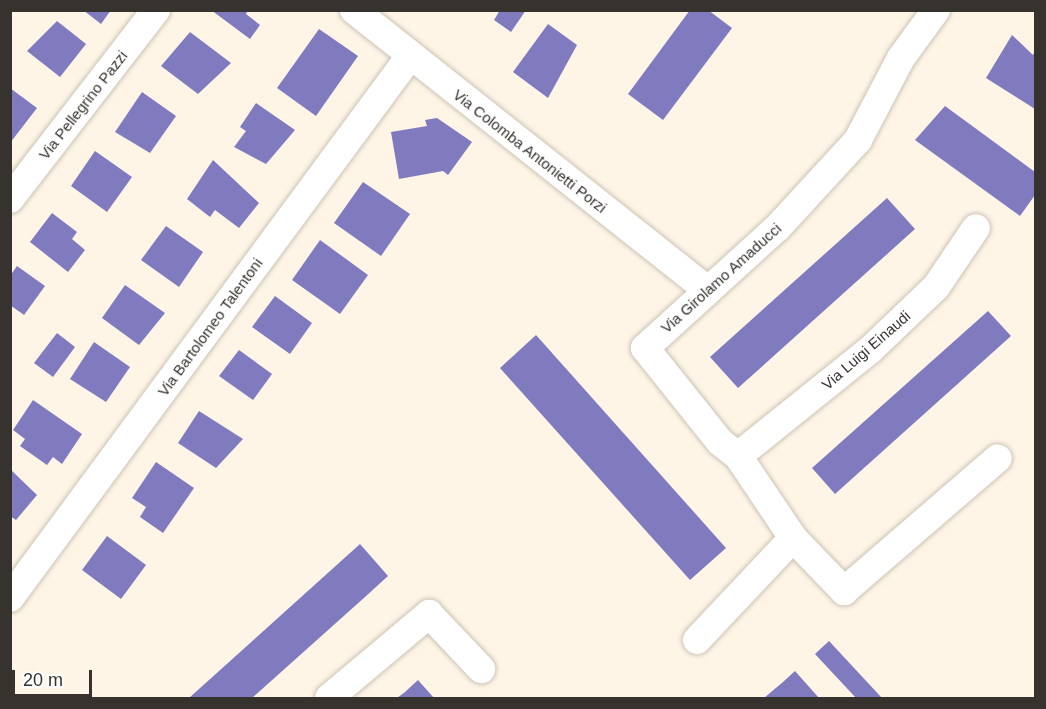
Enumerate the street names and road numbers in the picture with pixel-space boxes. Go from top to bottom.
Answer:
street label: Via Pellegrino Pazzi [35,47,131,163]
street label: Via Colomba Antonietti Porzi [449,85,611,217]
street label: Via Girolamo Amaducci [657,219,785,337]
street label: Via Bartolomeo Talentoni [154,254,266,400]
street label: Via Luigi Einaudi [818,307,914,393]

